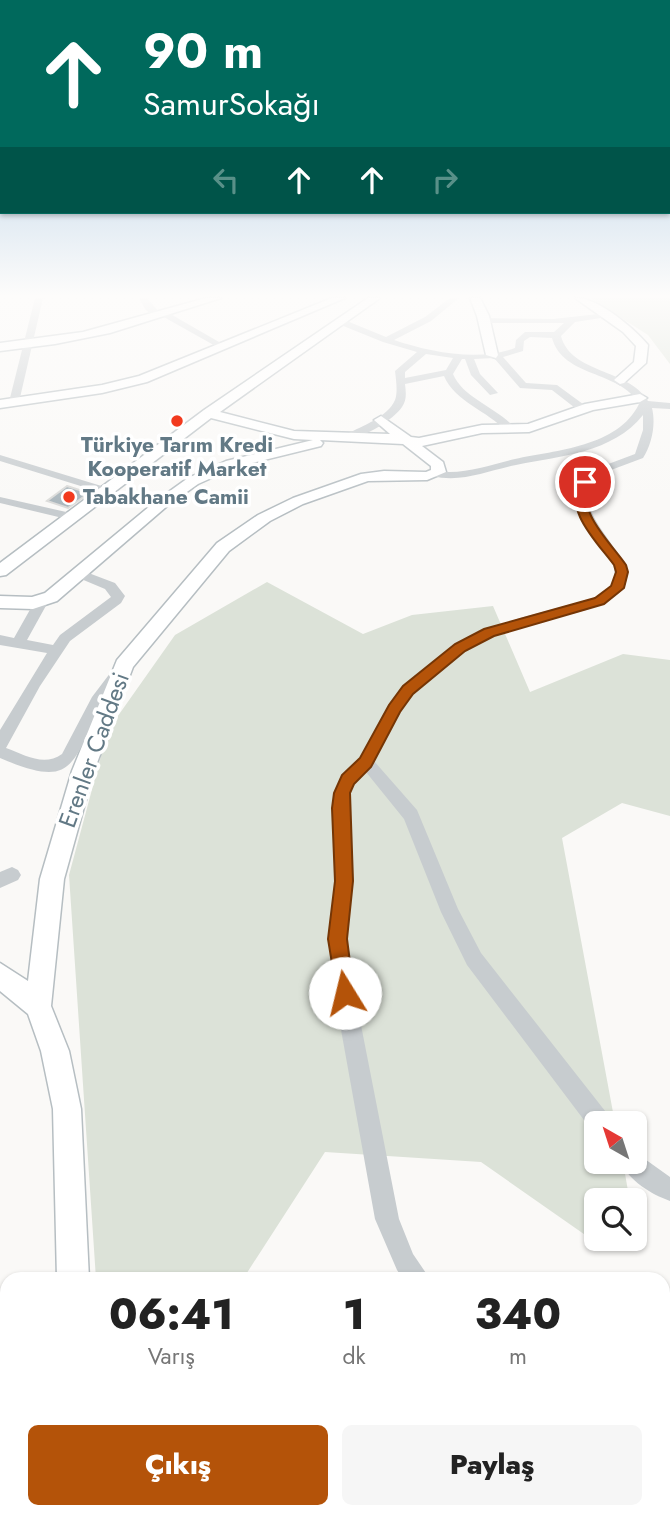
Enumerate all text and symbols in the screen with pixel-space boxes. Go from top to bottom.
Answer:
text: 90 m [143,16,263,86]
icon: ahead [28,28,119,119]
text: SamurSokağı [143,81,320,127]
icon: left [207,161,245,199]
icon: ahead [280,161,318,199]
icon: ahead [353,161,391,199]
icon: right [426,161,464,199]
marker: Türkiye Tarım Kredi Kooperatif Market [169,413,185,429]
place label: Türkiye Tarım Kredi Kooperatif Market [81,430,273,484]
pin [555,452,615,512]
icon: arrive [566,463,604,501]
place label: Tabakhane Camii [83,482,249,512]
marker: Tabakhane Camii [61,489,77,505]
street label: Erenler Caddesi [49,667,138,832]
position arrow [308,956,382,1030]
north arrow [584,1111,648,1174]
map controls [584,1111,647,1251]
button: search [584,1188,647,1251]
text: 06:41 [109,1284,234,1345]
text: 1 [343,1284,365,1345]
text: 340 [475,1284,561,1345]
text: Varış [148,1339,195,1373]
text: dk [342,1339,366,1373]
text: m [509,1339,527,1373]
button: Çıkış [28,1425,328,1505]
button: Paylaş [342,1425,642,1505]

